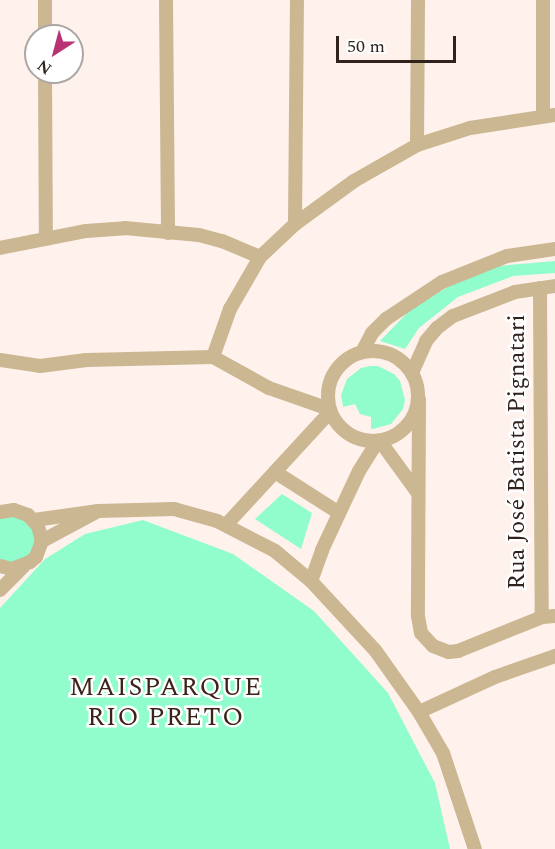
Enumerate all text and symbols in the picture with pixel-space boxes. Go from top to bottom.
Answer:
north arrow [24,24,84,84]
scale bar [339,24,459,62]
text: 50 m [347,33,385,60]
text: N [32,53,57,80]
street label: Rua José Batista Pignatari [504,314,532,590]
district label: MAISPARQUE RIO PRETO [69,672,263,734]

